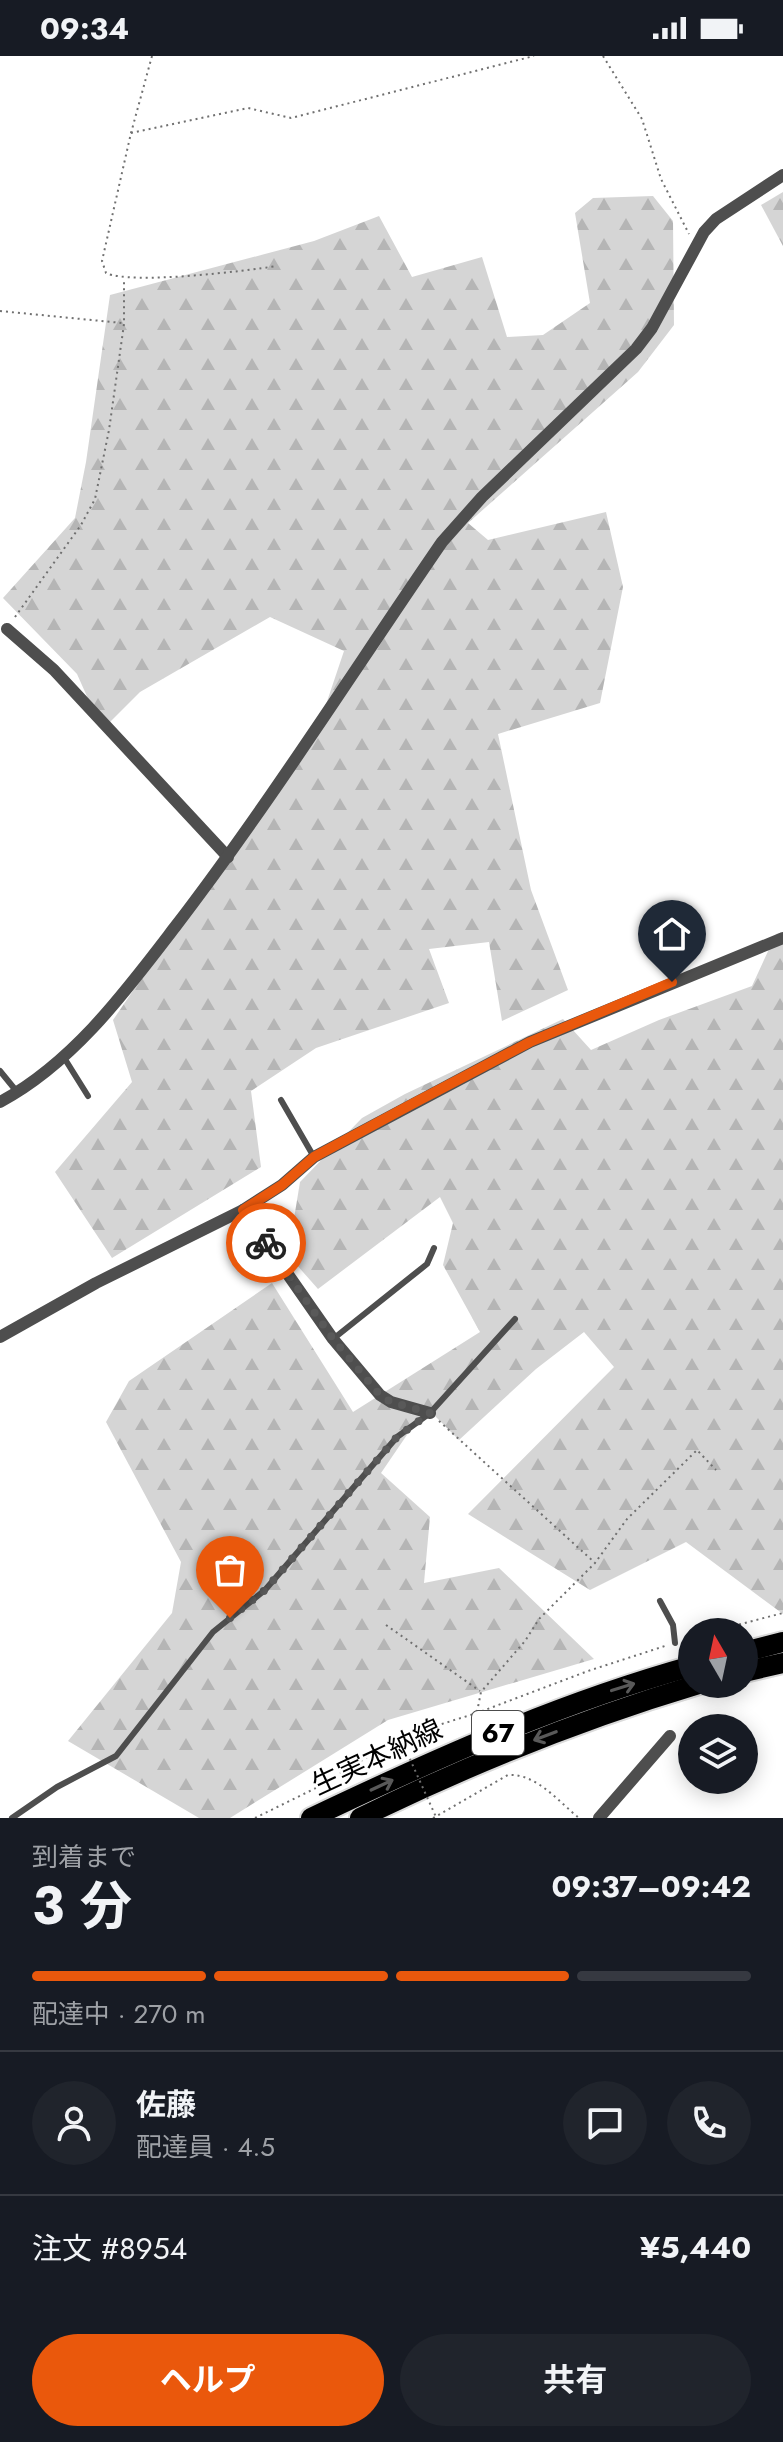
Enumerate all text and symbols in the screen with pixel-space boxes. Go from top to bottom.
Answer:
text: 09:34 [40,7,129,50]
pin [638,900,706,982]
icon: home [650,912,694,956]
courier [226,1203,306,1283]
icon: bike [244,1221,288,1265]
pin [196,1536,264,1618]
icon: bag [208,1548,252,1592]
north arrow [678,1618,758,1698]
map controls [678,1618,758,1794]
one-way arrow [609,1679,635,1694]
street label: 生実本納線 [305,1709,449,1805]
road number: 67 [472,1711,524,1755]
button: layers [678,1714,758,1794]
one-way arrow [534,1730,558,1744]
one-way arrow [369,1777,393,1792]
text: 到着まで [32,1838,136,1876]
text: 09:37–09:42 [551,1865,751,1908]
text: 3 分 [32,1868,132,1944]
text: 配達中 · 270 m [32,1995,206,2033]
button: person [32,2081,116,2165]
button: chat [563,2081,647,2165]
button: phone [667,2081,751,2165]
text: 佐藤 [136,2083,196,2126]
text: 配達員 · 4.5 [136,2128,275,2166]
text: ¥5,440 [640,2226,751,2269]
text: 注文 #8954 [32,2227,187,2270]
button: ヘルプ [32,2334,384,2426]
button: 共有 [400,2334,751,2426]

